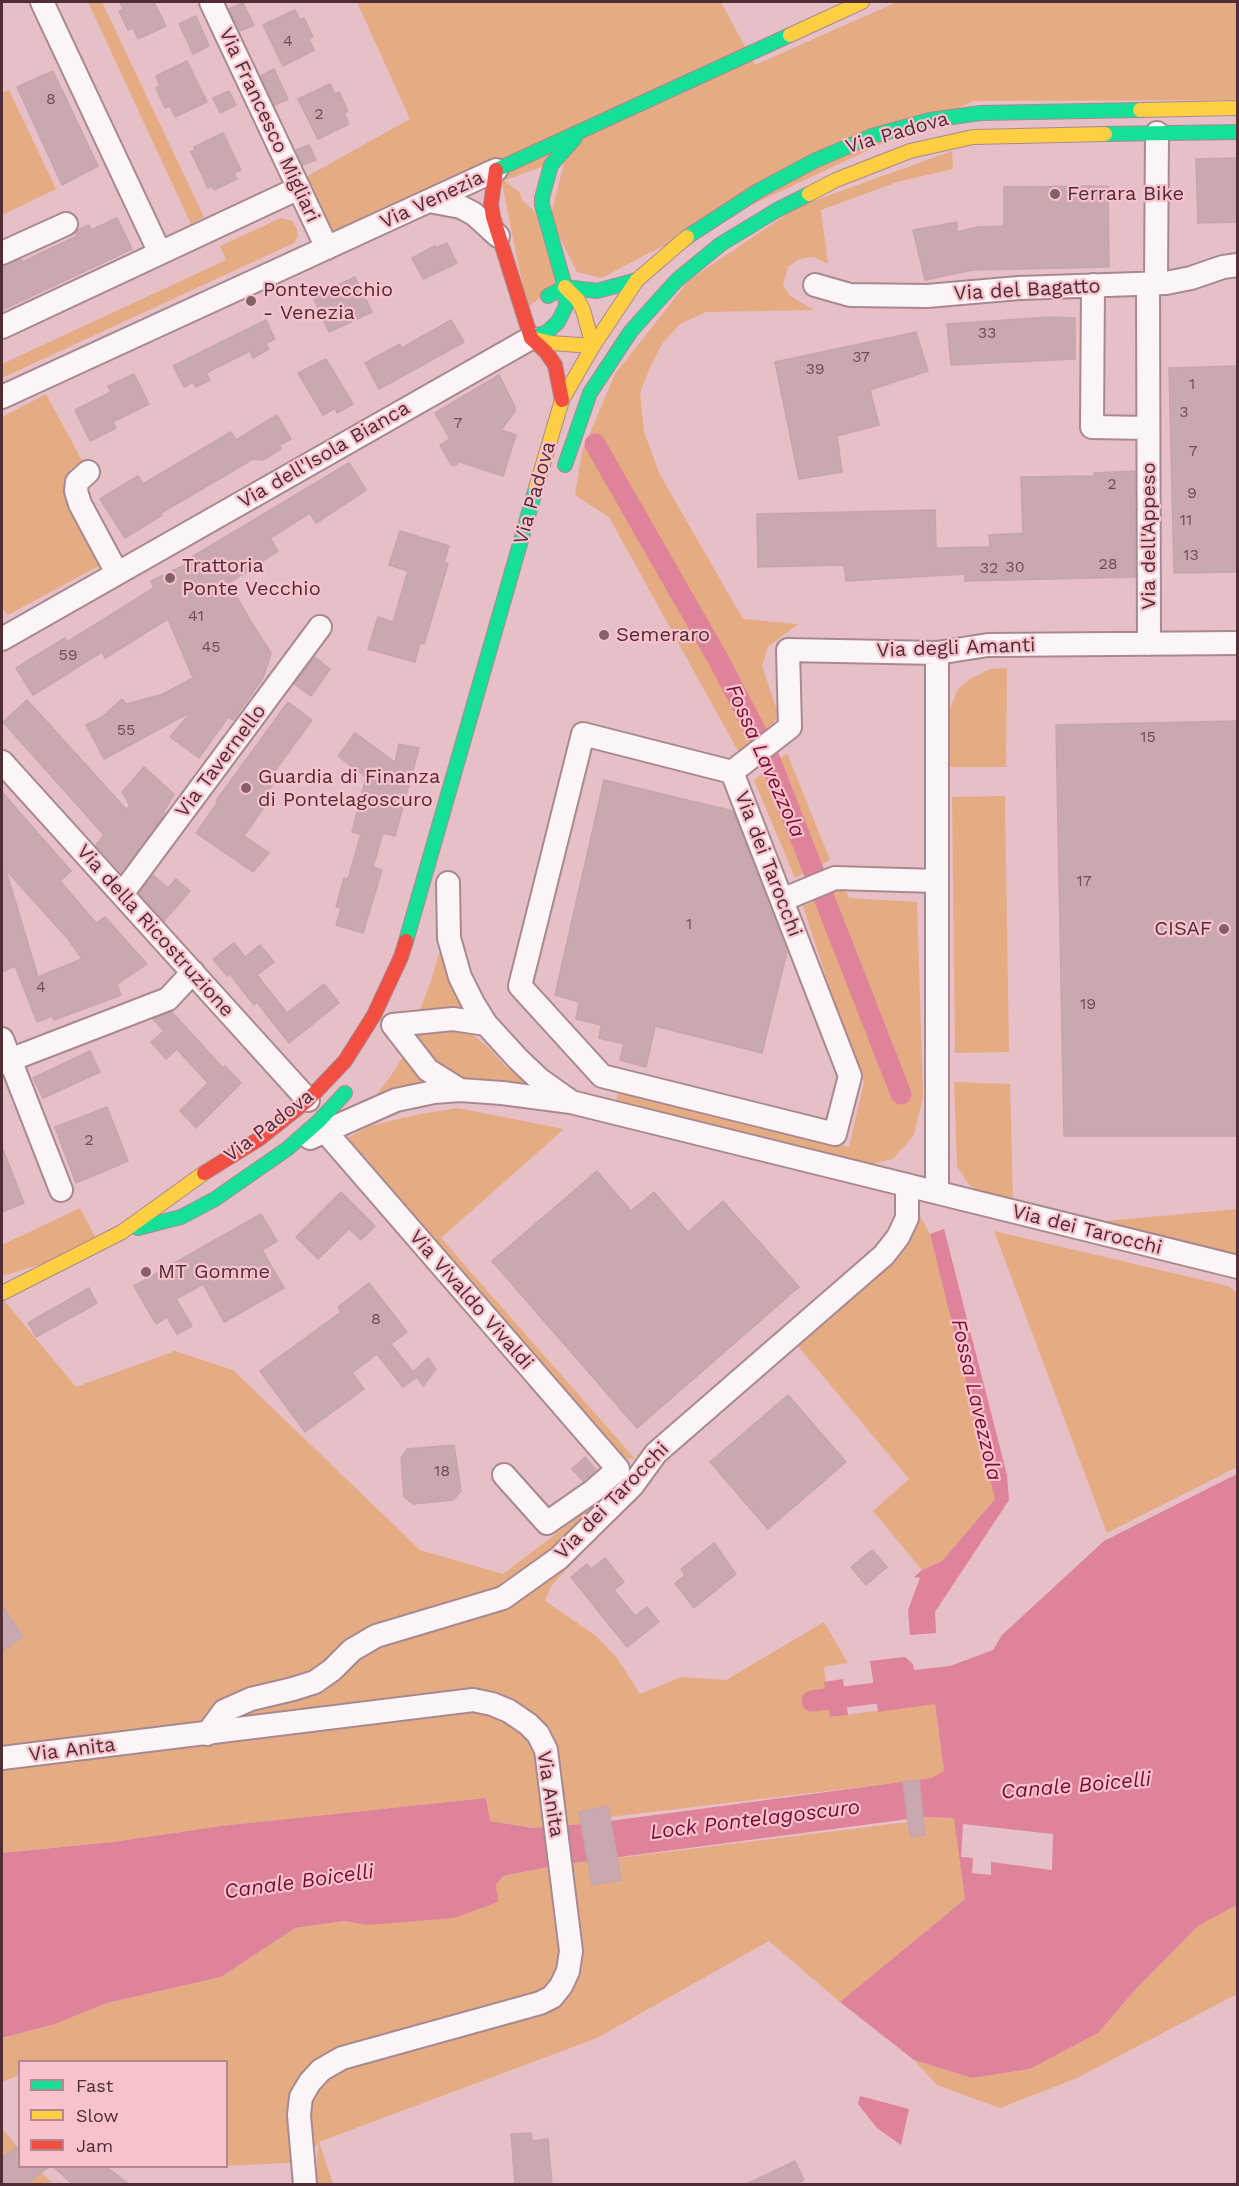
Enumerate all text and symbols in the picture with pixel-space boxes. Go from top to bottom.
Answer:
street label: Via Francesco Migliari [213,24,325,226]
house number: 4 [283,31,293,51]
house number: 8 [46,89,56,109]
house number: 2 [314,104,324,124]
street label: Via Padova [843,107,951,159]
street label: Via Venezia [377,166,487,234]
place label: Ferrara Bike [1067,182,1184,206]
marker: Ferrara Bike [1048,187,1062,201]
street label: Via del Bagatto [953,274,1101,306]
place label: Pontevecchio - Venezia [263,278,393,325]
marker: Pontevecchio - Venezia [244,294,258,308]
house number: 33 [978,323,996,343]
house number: 37 [852,347,870,367]
house number: 39 [805,359,825,379]
house number: 1 [1189,374,1195,394]
street label: Via dell'Isola Bianca [234,396,414,514]
house number: 3 [1179,402,1189,422]
house number: 7 [454,413,462,433]
street label: Via Padova [509,439,561,547]
house number: 7 [1189,441,1197,461]
street label: Via dell'Appeso [1137,462,1161,610]
house number: 2 [1107,474,1117,494]
house number: 9 [1187,483,1197,503]
house number: 11 [1180,510,1192,530]
house number: 13 [1183,545,1199,565]
place label: Trattoria Ponte Vecchio [182,554,321,601]
house number: 28 [1098,554,1118,574]
house number: 30 [1005,557,1025,577]
house number: 32 [980,558,998,578]
marker: Trattoria Ponte Vecchio [163,571,177,585]
house number: 41 [188,606,204,626]
place label: Semeraro [616,623,710,647]
marker: Semeraro [597,628,611,642]
street label: Via degli Amanti [876,633,1036,663]
house number: 45 [201,637,221,657]
house number: 59 [58,645,78,665]
water label: Fossa Lavezzola [720,680,810,842]
street label: Via Tavernello [171,700,271,822]
house number: 55 [117,720,135,740]
house number: 15 [1140,727,1156,747]
place label: Guardia di Finanza di Pontelagoscuro [258,765,440,812]
marker: Guardia di Finanza di Pontelagoscuro [239,781,253,795]
street label: Via dei Tarocchi [729,788,807,940]
street label: Via della Ricostruzione [71,840,239,1022]
house number: 17 [1076,871,1092,891]
house number: 1 [686,914,692,934]
place label: CISAF [1154,917,1212,941]
marker: CISAF [1217,922,1231,936]
house number: 4 [36,977,46,997]
house number: 19 [1080,994,1096,1014]
street label: Via Padova [219,1085,319,1167]
house number: 2 [84,1130,94,1150]
street label: Via dei Tarocchi [1009,1200,1165,1260]
street label: Via Vivaldo Vivaldi [404,1225,538,1375]
place label: MT Gomme [158,1260,270,1284]
marker: MT Gomme [139,1265,153,1279]
house number: 8 [371,1309,381,1329]
water label: Fossa Lavezzola [945,1317,1007,1483]
street label: Via dei Tarocchi [550,1437,674,1565]
house number: 18 [434,1461,450,1481]
street label: Via Anita [27,1733,117,1767]
street label: Via Anita [531,1749,569,1839]
water label: Canale Boicelli [1000,1767,1152,1805]
water label: Lock Pontelagoscuro [649,1795,861,1845]
water label: Canale Boicelli [223,1859,375,1905]
legend [18,2060,228,2168]
text: Fast [76,2075,113,2096]
text: Slow [76,2105,119,2126]
text: Jam [76,2135,113,2156]

